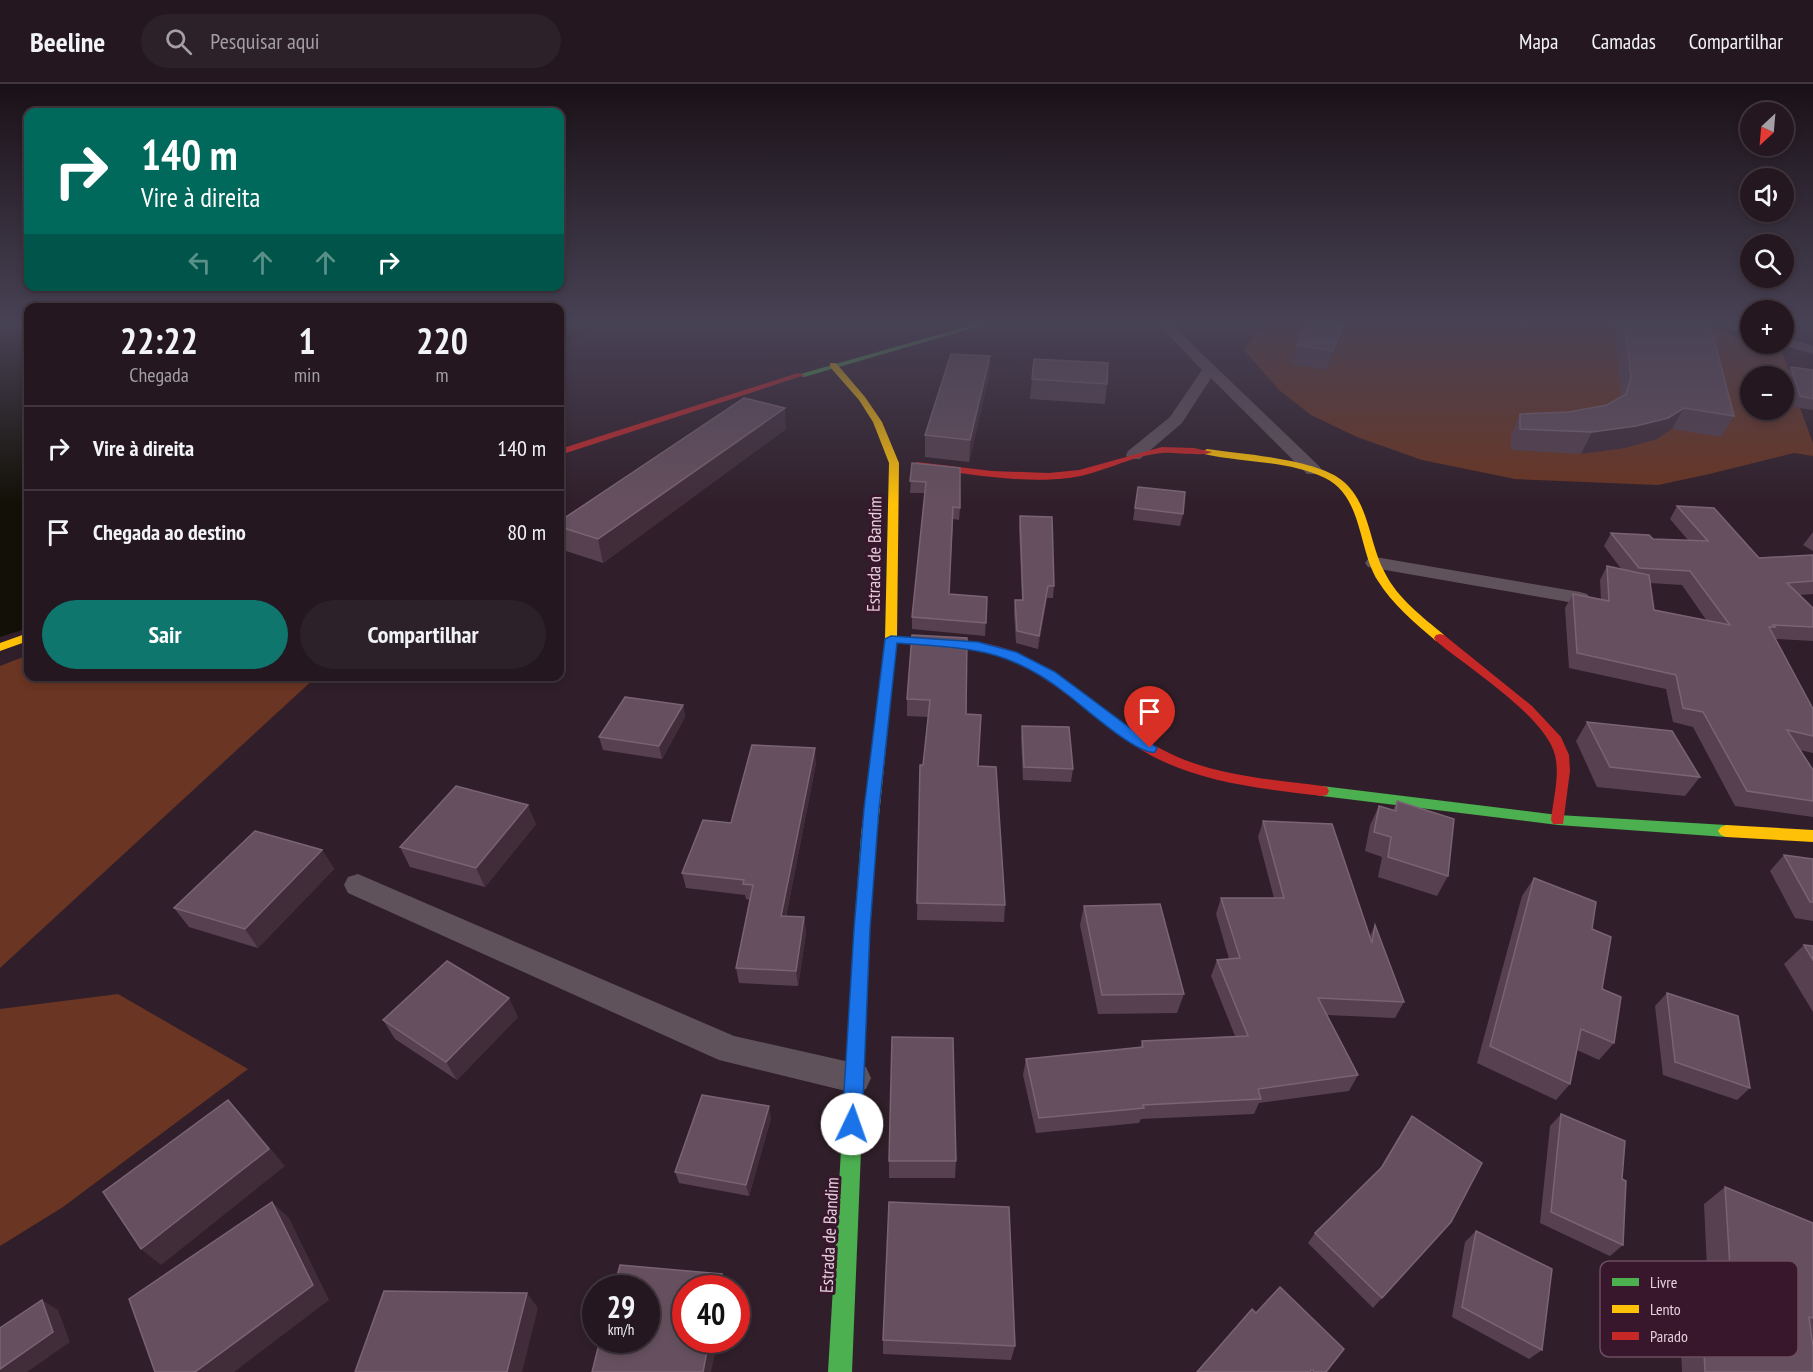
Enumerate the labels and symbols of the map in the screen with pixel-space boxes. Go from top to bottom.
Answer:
north arrow [1740,102,1794,156]
street label: Estrada de Bandim [861,496,887,612]
pin [1124,686,1175,748]
position arrow [820,1092,884,1156]
street label: Estrada de Bandim [814,1177,844,1293]
legend [1600,1261,1798,1357]
text: Livre [1650,1272,1677,1292]
speed limit sign: 40 [672,1275,750,1353]
text: Lento [1650,1299,1681,1319]
text: Parado [1650,1326,1688,1346]

